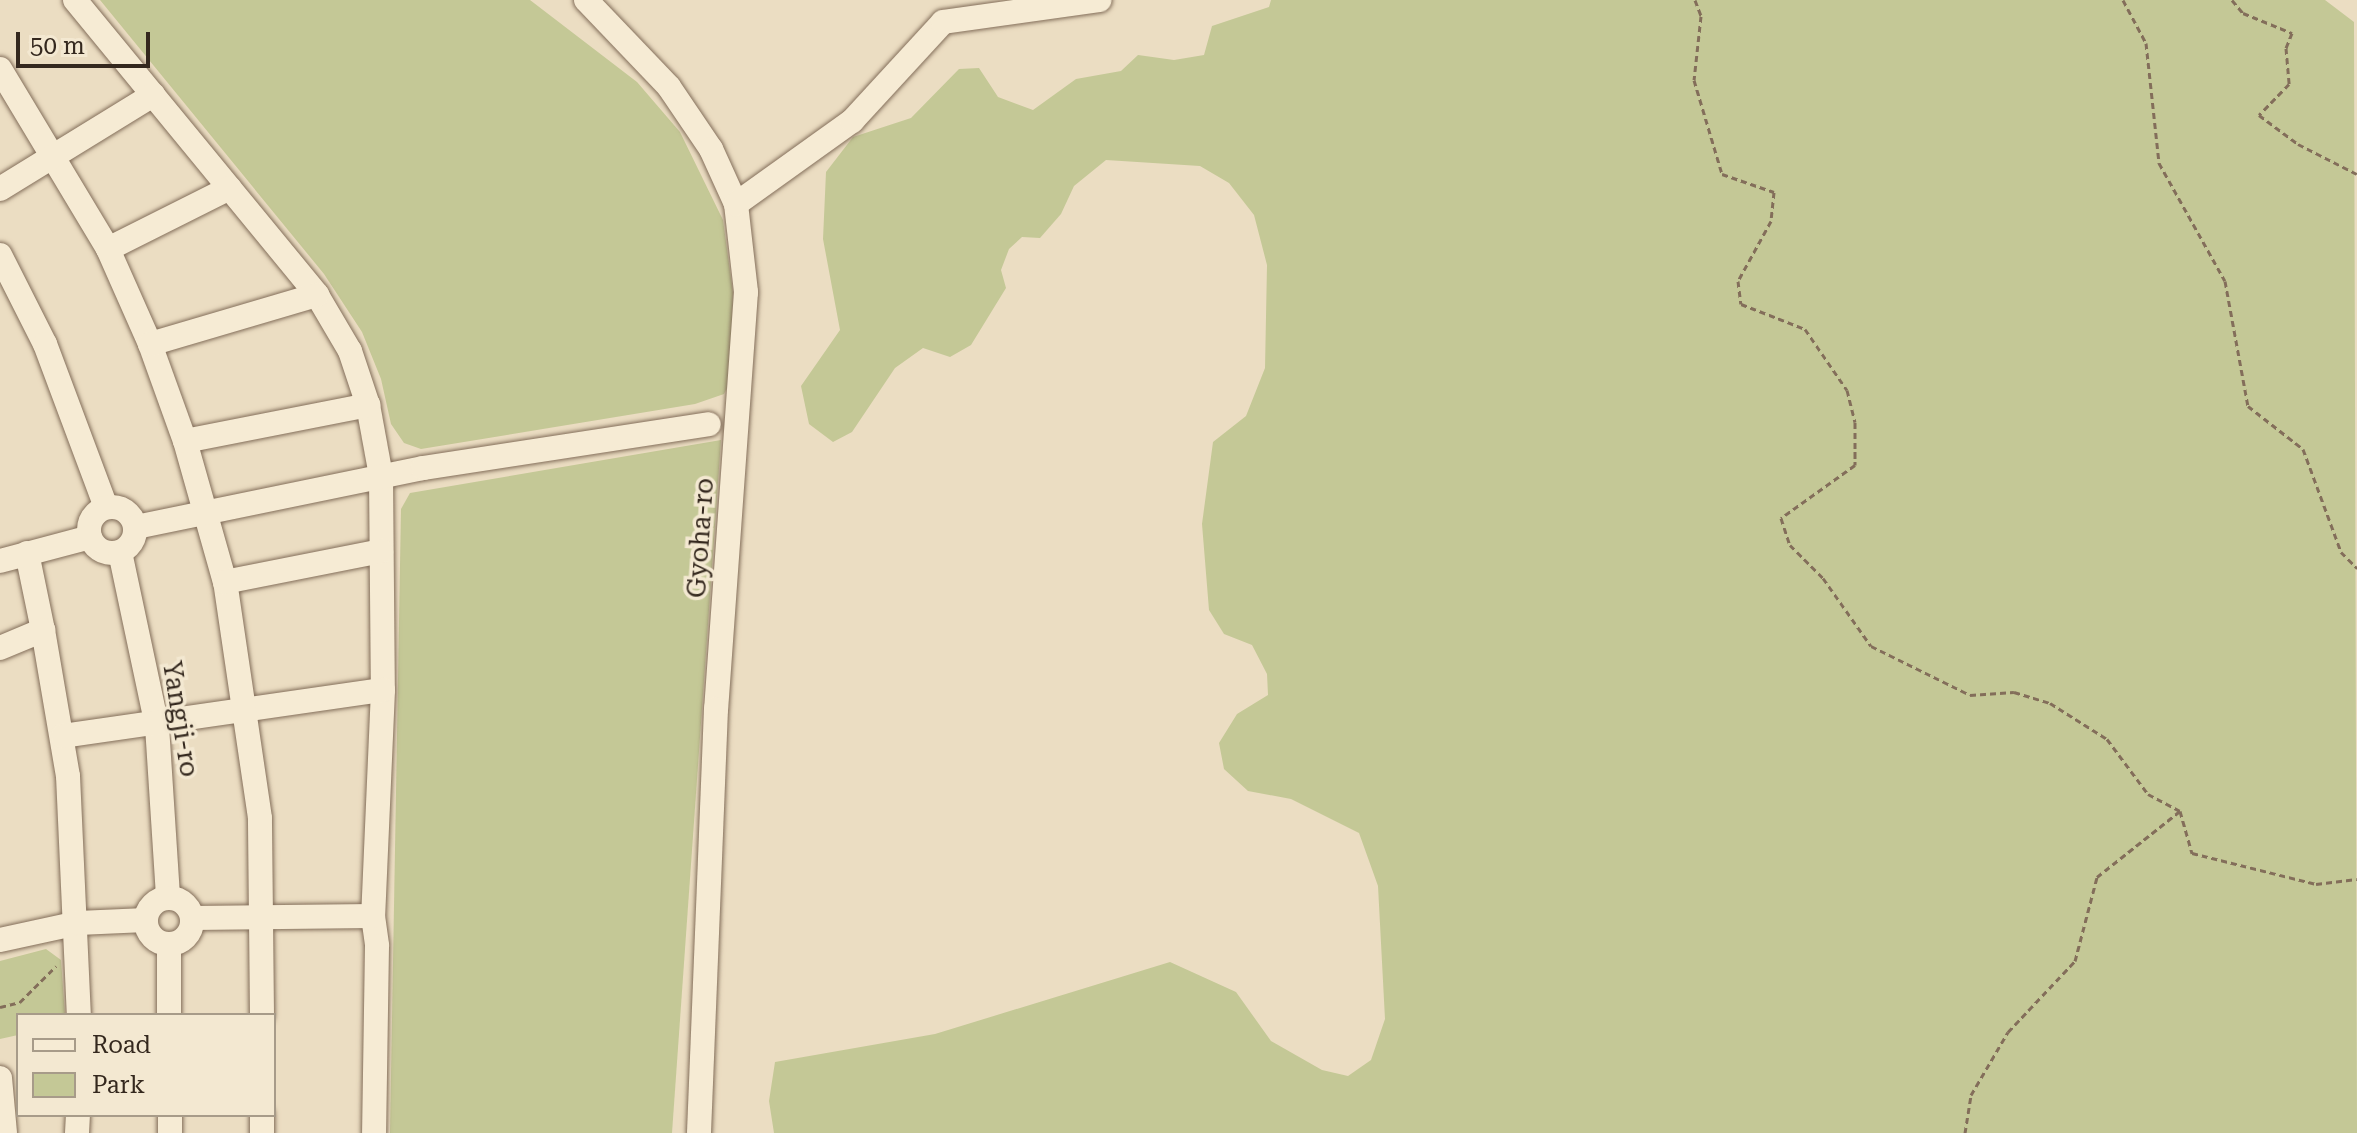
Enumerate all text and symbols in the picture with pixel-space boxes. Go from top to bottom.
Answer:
scale bar [20,16,154,66]
text: 50 m [30,32,85,60]
street label: Gyoha-ro [681,477,721,599]
street label: Yangji-ro [155,659,205,779]
legend [16,1013,276,1117]
text: Road [92,1031,151,1059]
text: Park [92,1071,145,1099]

